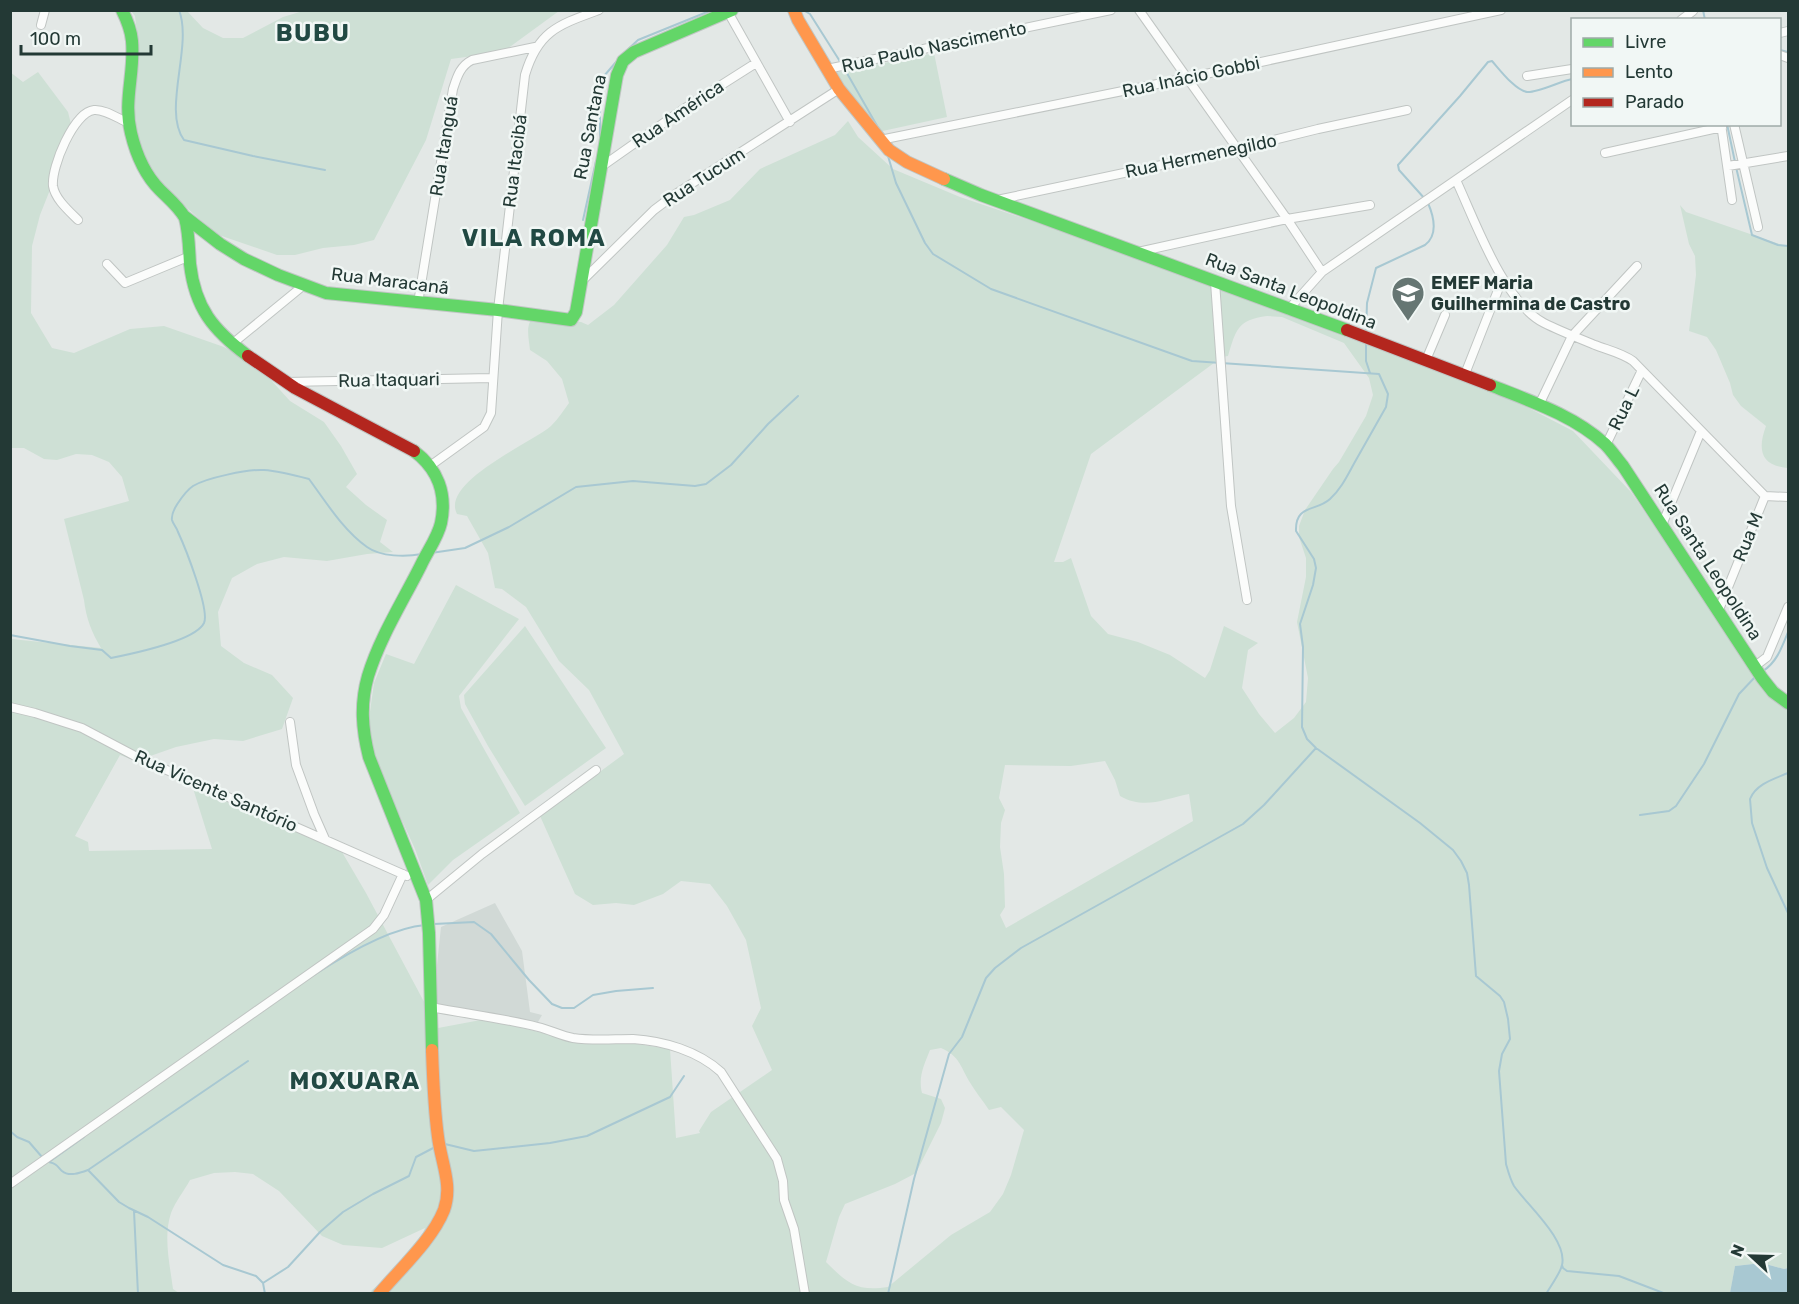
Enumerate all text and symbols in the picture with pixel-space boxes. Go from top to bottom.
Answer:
street label: Rua Paulo Nascimento [840,17,1028,77]
scale bar [21,18,152,56]
legend [1571,18,1781,126]
district label: BUBU [276,19,350,47]
text: 100 m [30,28,81,50]
text: Livre [1625,31,1666,53]
street label: Rua Inácio Gobbi [1120,52,1262,102]
text: Lento [1625,61,1673,83]
street label: Rua Santana [569,73,611,181]
street label: Rua América [628,75,728,153]
text: Parado [1625,91,1684,113]
street label: Rua Itanguá [425,94,463,198]
street label: Rua Itacibá [498,113,532,209]
street label: Rua Hermenegildo [1123,129,1279,183]
street label: Rua Tucum [659,142,749,212]
district label: VILA ROMA [462,224,606,252]
street label: Rua Santa Leopoldina [1202,248,1380,334]
street label: Rua Maracanã [330,263,450,299]
place label: EMEF Maria Guilhermina de Castro [1431,272,1631,315]
school or university icon: EMEF Maria Guilhermina de Castro [1390,275,1426,322]
street label: Rua Itaquari [338,368,440,392]
street label: Rua L [1604,382,1644,434]
street label: Rua Santa Leopoldina [1649,480,1767,644]
street label: Rua M [1728,509,1768,565]
street label: Rua Vicente Santório [131,745,301,837]
district label: MOXUARA [289,1067,421,1095]
north arrow [1721,1226,1781,1286]
text: N [1727,1242,1749,1259]

